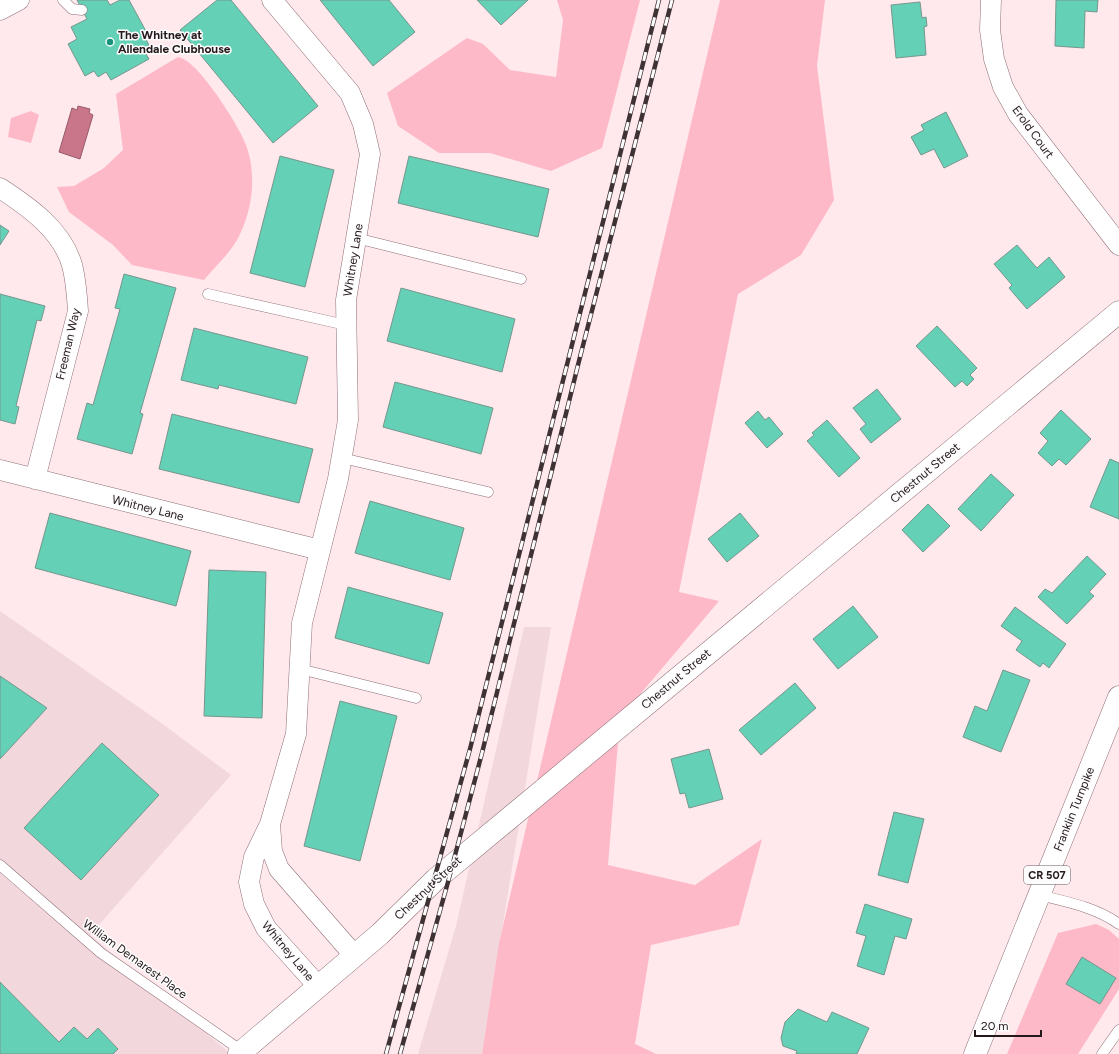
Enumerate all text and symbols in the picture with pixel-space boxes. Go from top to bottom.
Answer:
place label: The Whitney at Allendale Clubhouse [118,28,231,56]
marker: The Whitney at Allendale Clubhouse [105,37,115,47]
street label: Erold Court [1009,103,1057,161]
street label: Whitney Lane [340,222,366,297]
street label: Freeman Way [53,306,83,381]
street label: Chestnut Street [887,440,963,506]
street label: Whitney Lane [111,492,186,524]
street label: Chestnut Street [638,646,714,712]
street label: Franklin Turnpike [1051,764,1097,853]
street label: Chestnut Street [392,853,465,923]
road number: CR 507 [1024,866,1070,884]
street label: William Demarest Place [80,917,190,1002]
street label: Whitney Lane [259,918,317,984]
scale bar [975,1012,1041,1038]
text: 20 m [981,1019,1009,1033]

